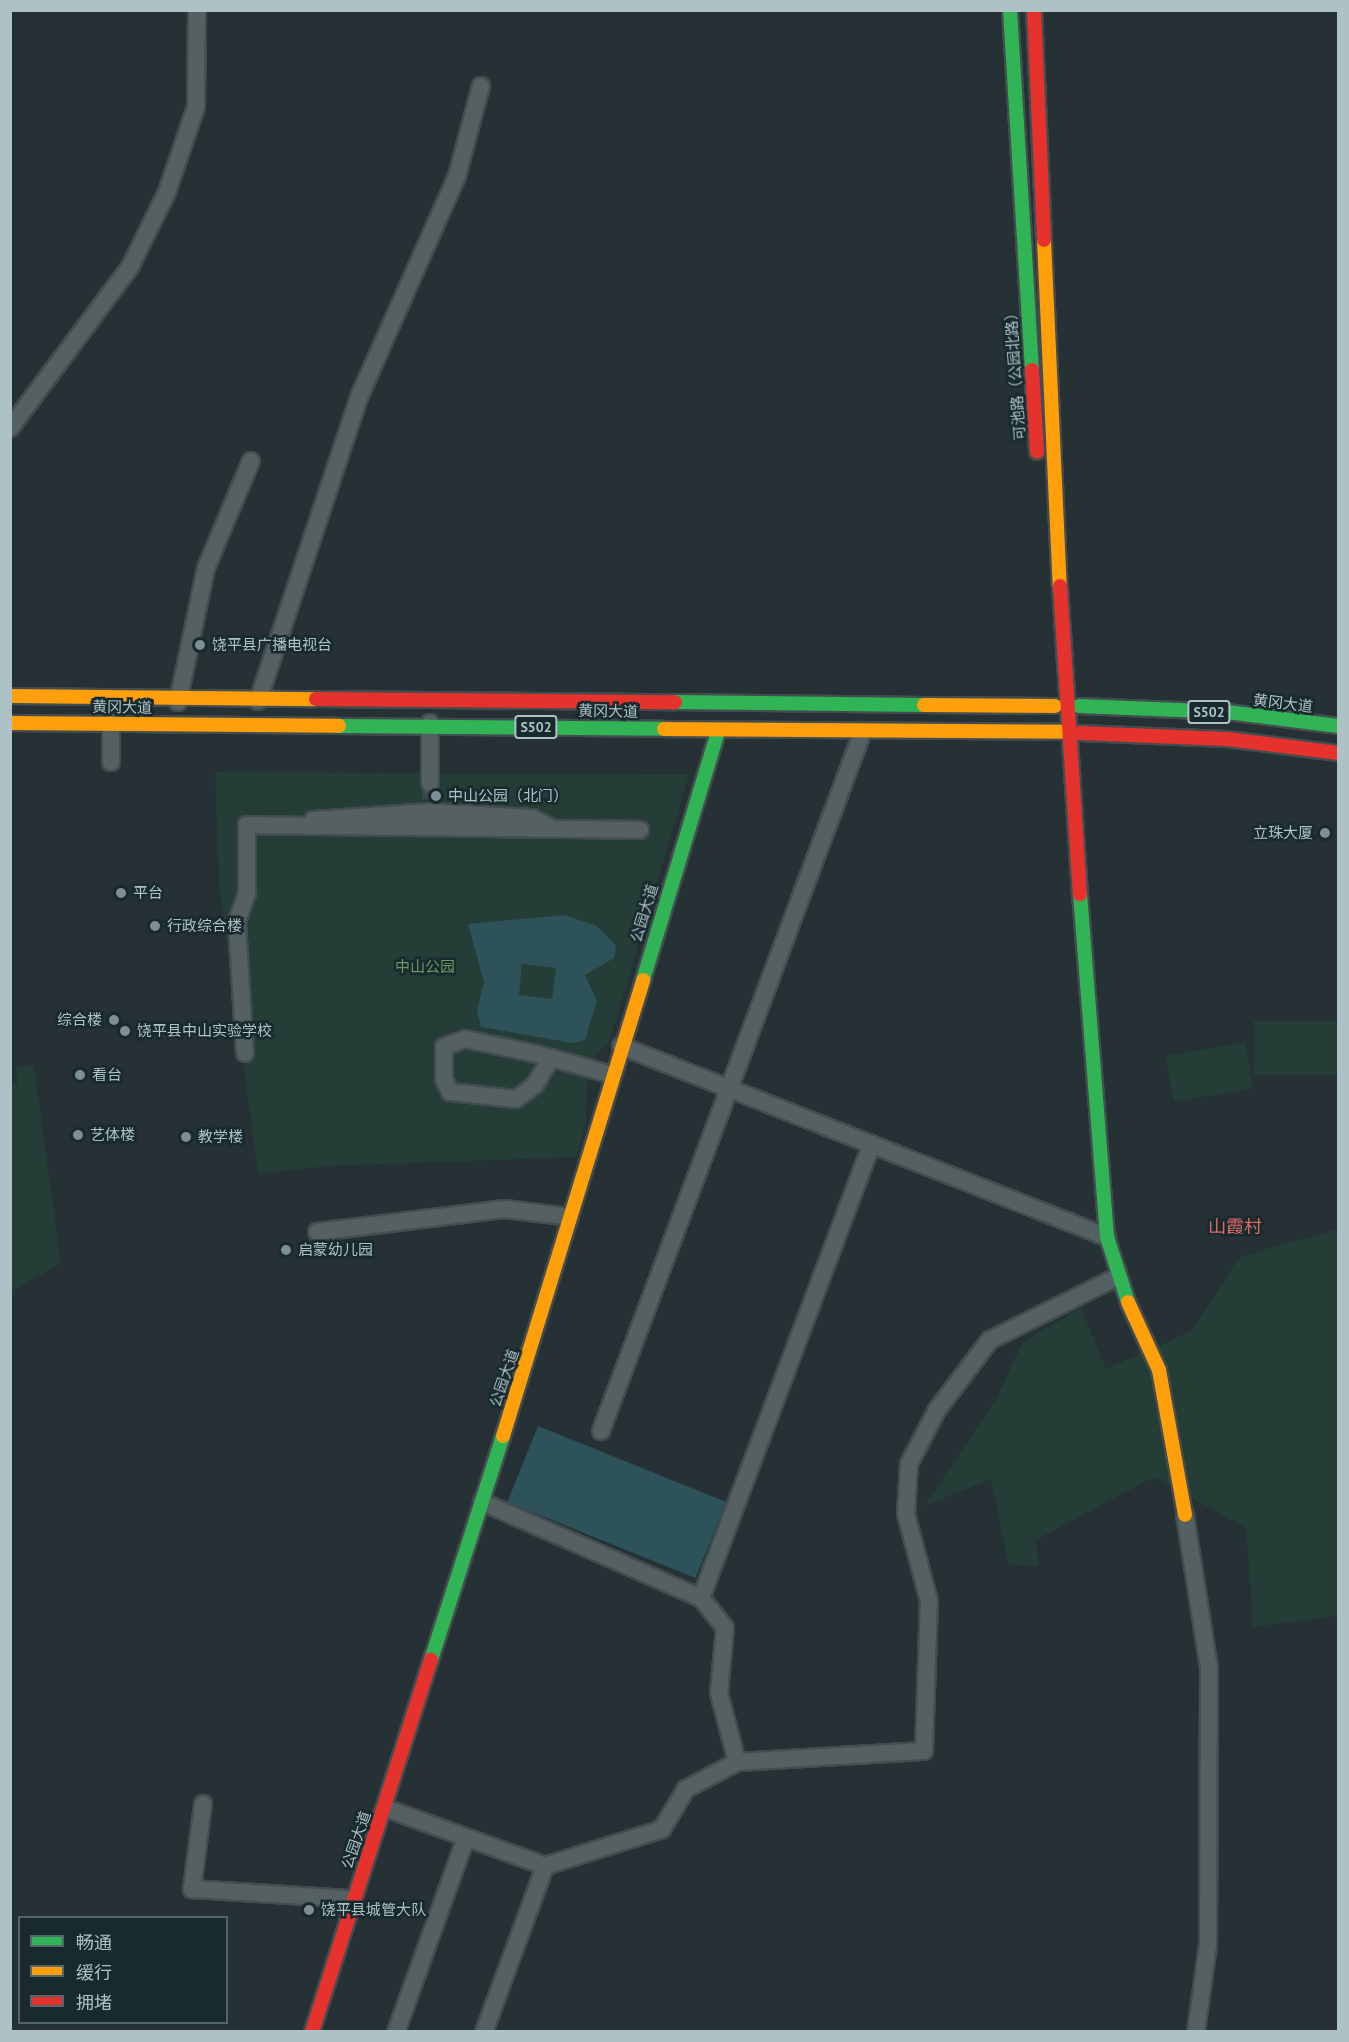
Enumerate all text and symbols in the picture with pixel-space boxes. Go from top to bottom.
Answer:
street label: 可池路（公园北路） [1001,305,1029,441]
place label: 饶平县广播电视台 [212,636,332,654]
marker: 饶平县广播电视台 [193,638,207,652]
street label: 黄冈大道 [1252,690,1314,716]
street label: 黄冈大道 [92,697,152,717]
street label: 黄冈大道 [578,701,638,721]
road number: S502 [1186,701,1232,723]
road number: S502 [514,716,558,738]
place label: 中山公园（北门） [448,787,568,805]
marker: 中山公园（北门） [429,789,443,803]
place label: 立珠大厦 [1253,824,1313,842]
marker: 立珠大厦 [1318,826,1332,840]
street label: 公园大道 [627,882,661,944]
place label: 平台 [133,884,163,902]
marker: 平台 [114,886,128,900]
place label: 行政综合楼 [167,917,242,935]
marker: 行政综合楼 [148,919,162,933]
park label: 中山公园 [395,958,455,976]
place label: 综合楼 [57,1011,102,1029]
marker: 综合楼 [107,1013,121,1027]
place label: 饶平县中山实验学校 [137,1022,272,1040]
marker: 饶平县中山实验学校 [118,1024,132,1038]
place label: 看台 [92,1066,122,1084]
marker: 看台 [73,1068,87,1082]
place label: 艺体楼 [90,1126,135,1144]
marker: 艺体楼 [71,1128,85,1142]
place label: 教学楼 [198,1128,243,1146]
marker: 教学楼 [179,1130,193,1144]
district label: 山霞村 [1208,1216,1262,1238]
place label: 启蒙幼儿园 [298,1241,373,1259]
marker: 启蒙幼儿园 [279,1243,293,1257]
street label: 公园大道 [486,1347,522,1409]
street label: 公园大道 [338,1809,374,1871]
place label: 饶平县城管大队 [321,1901,426,1919]
marker: 饶平县城管大队 [302,1903,316,1917]
legend [18,1916,228,2024]
text: 畅通 [76,1931,112,1954]
text: 缓行 [76,1961,112,1984]
text: 拥堵 [76,1991,112,2014]

